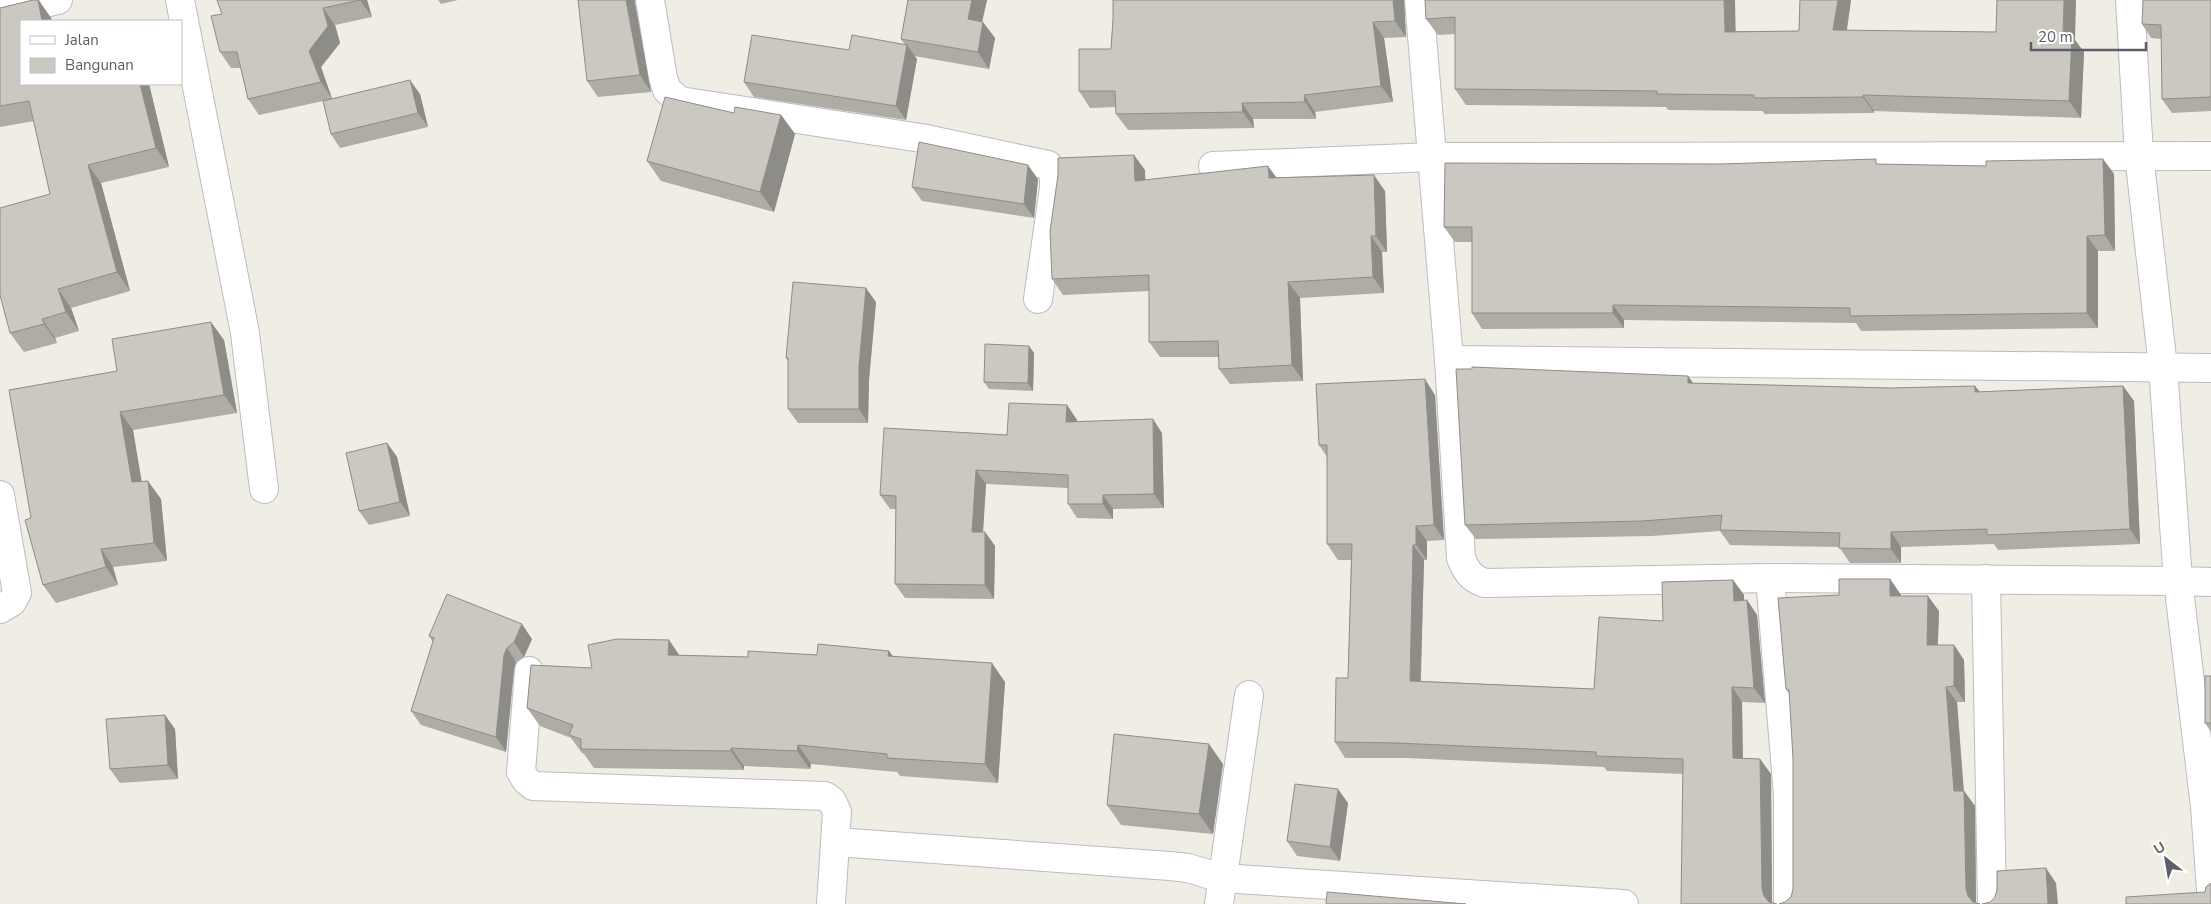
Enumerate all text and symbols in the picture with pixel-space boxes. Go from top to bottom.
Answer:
legend [20,20,182,85]
scale bar [2031,20,2146,52]
text: 20 m [2038,27,2073,47]
text: Jalan [64,30,99,50]
text: Bangunan [65,55,134,75]
north arrow [2141,834,2191,884]
text: U [2150,837,2169,859]

